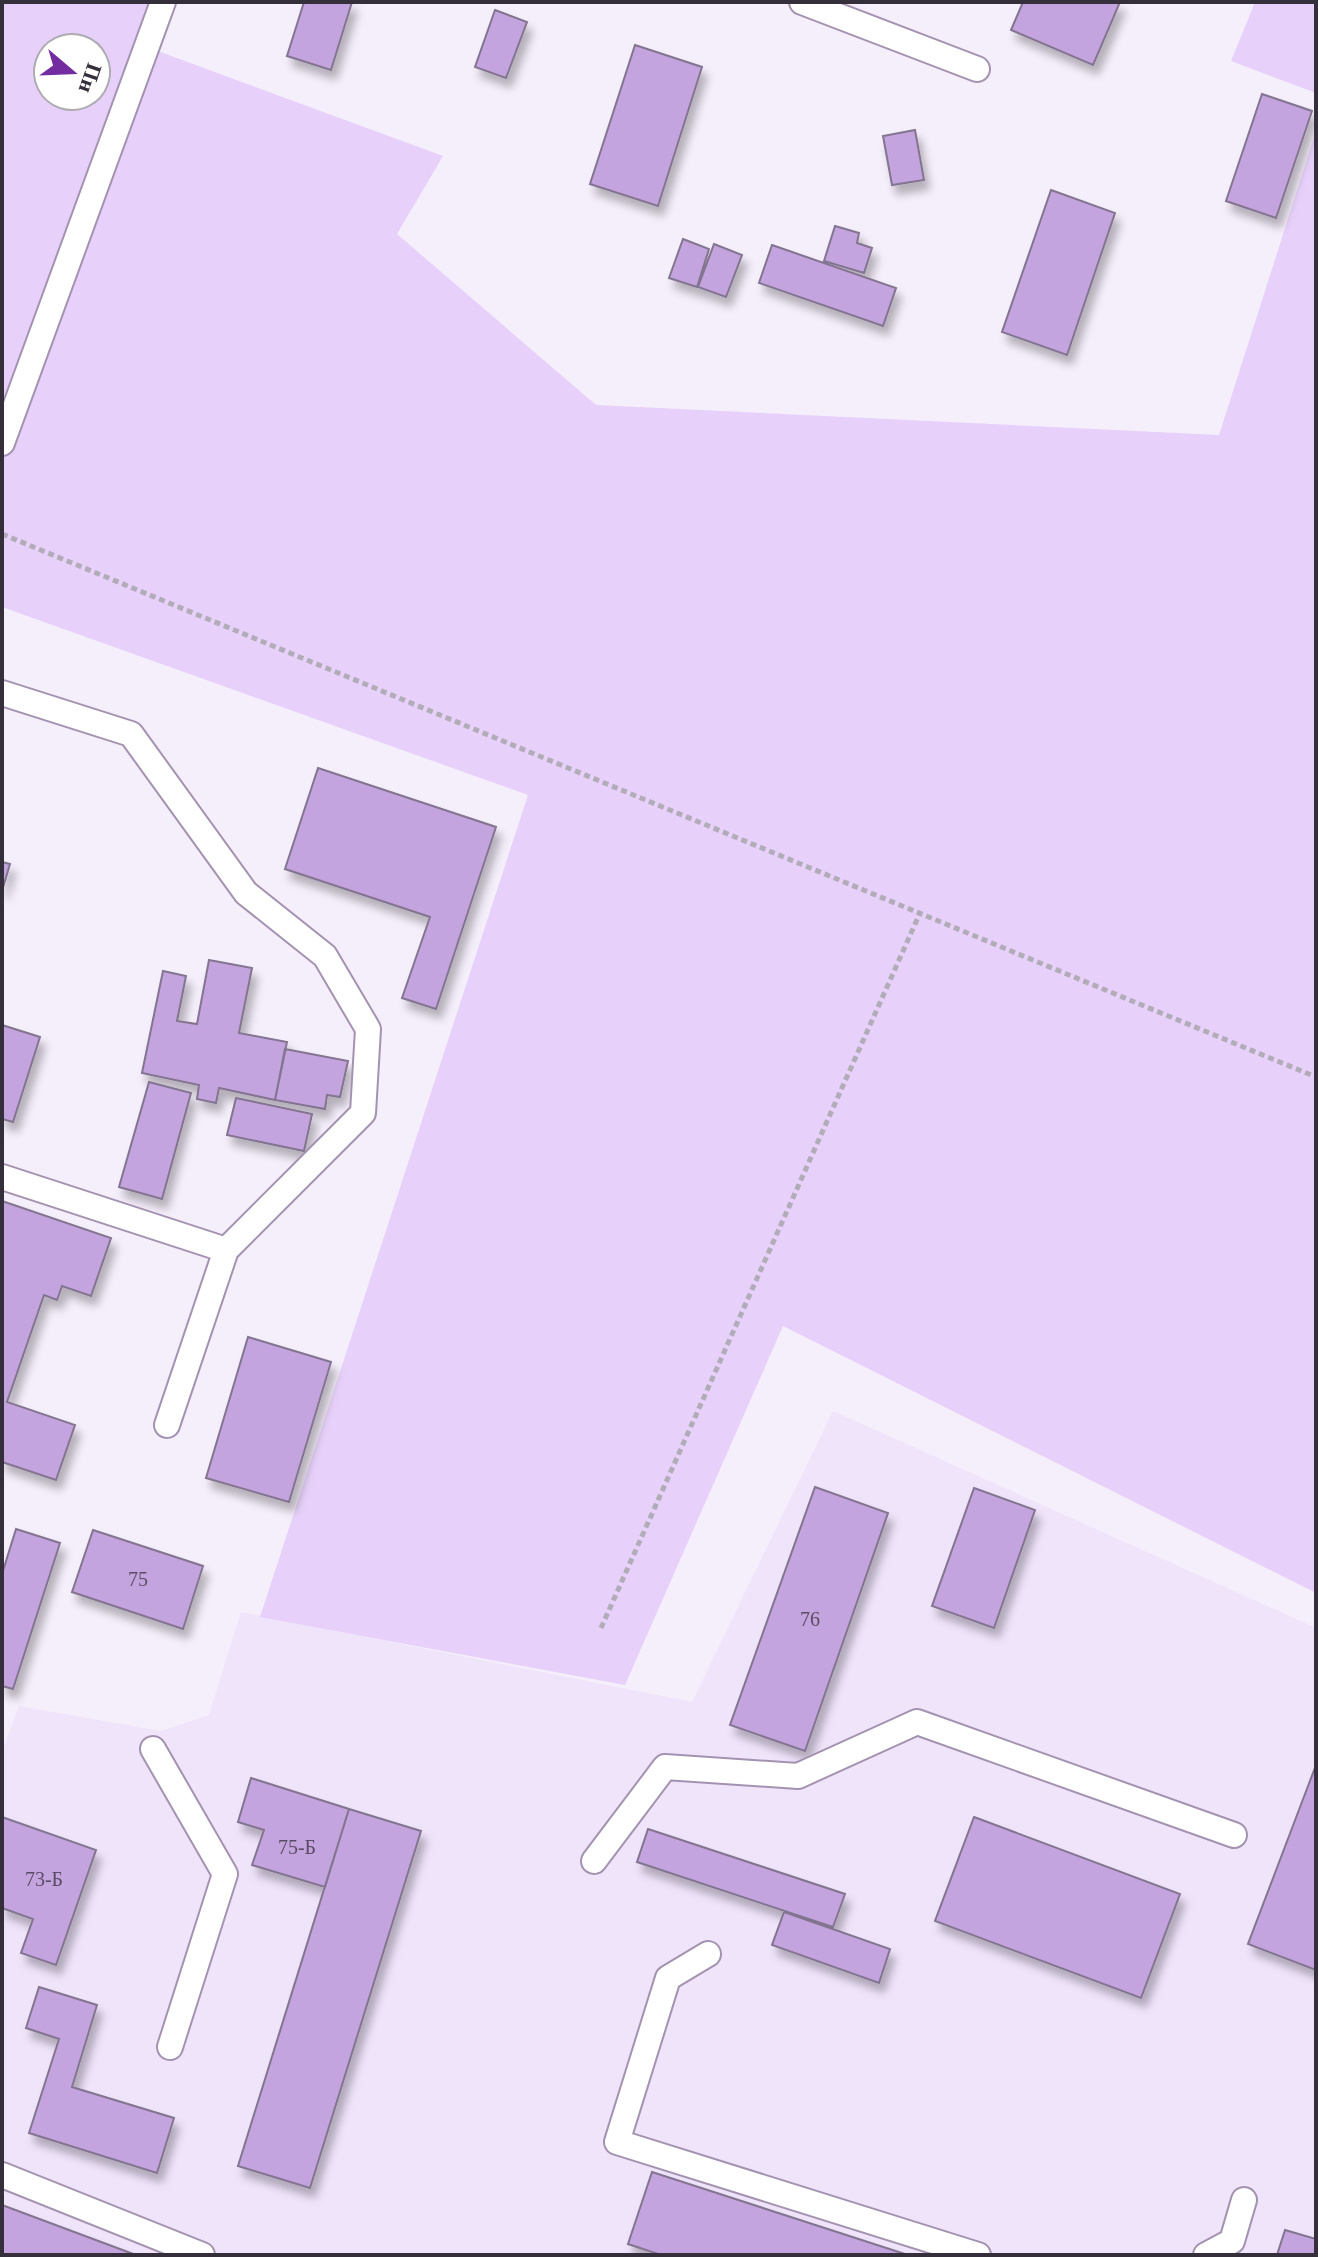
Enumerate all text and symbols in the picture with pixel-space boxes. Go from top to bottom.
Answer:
north arrow [32,32,112,112]
text: Пн [74,60,107,97]
house number: 75 [128,1568,148,1590]
house number: 76 [800,1608,820,1630]
house number: 75-Б [278,1836,316,1858]
house number: 73-Б [25,1868,63,1890]

